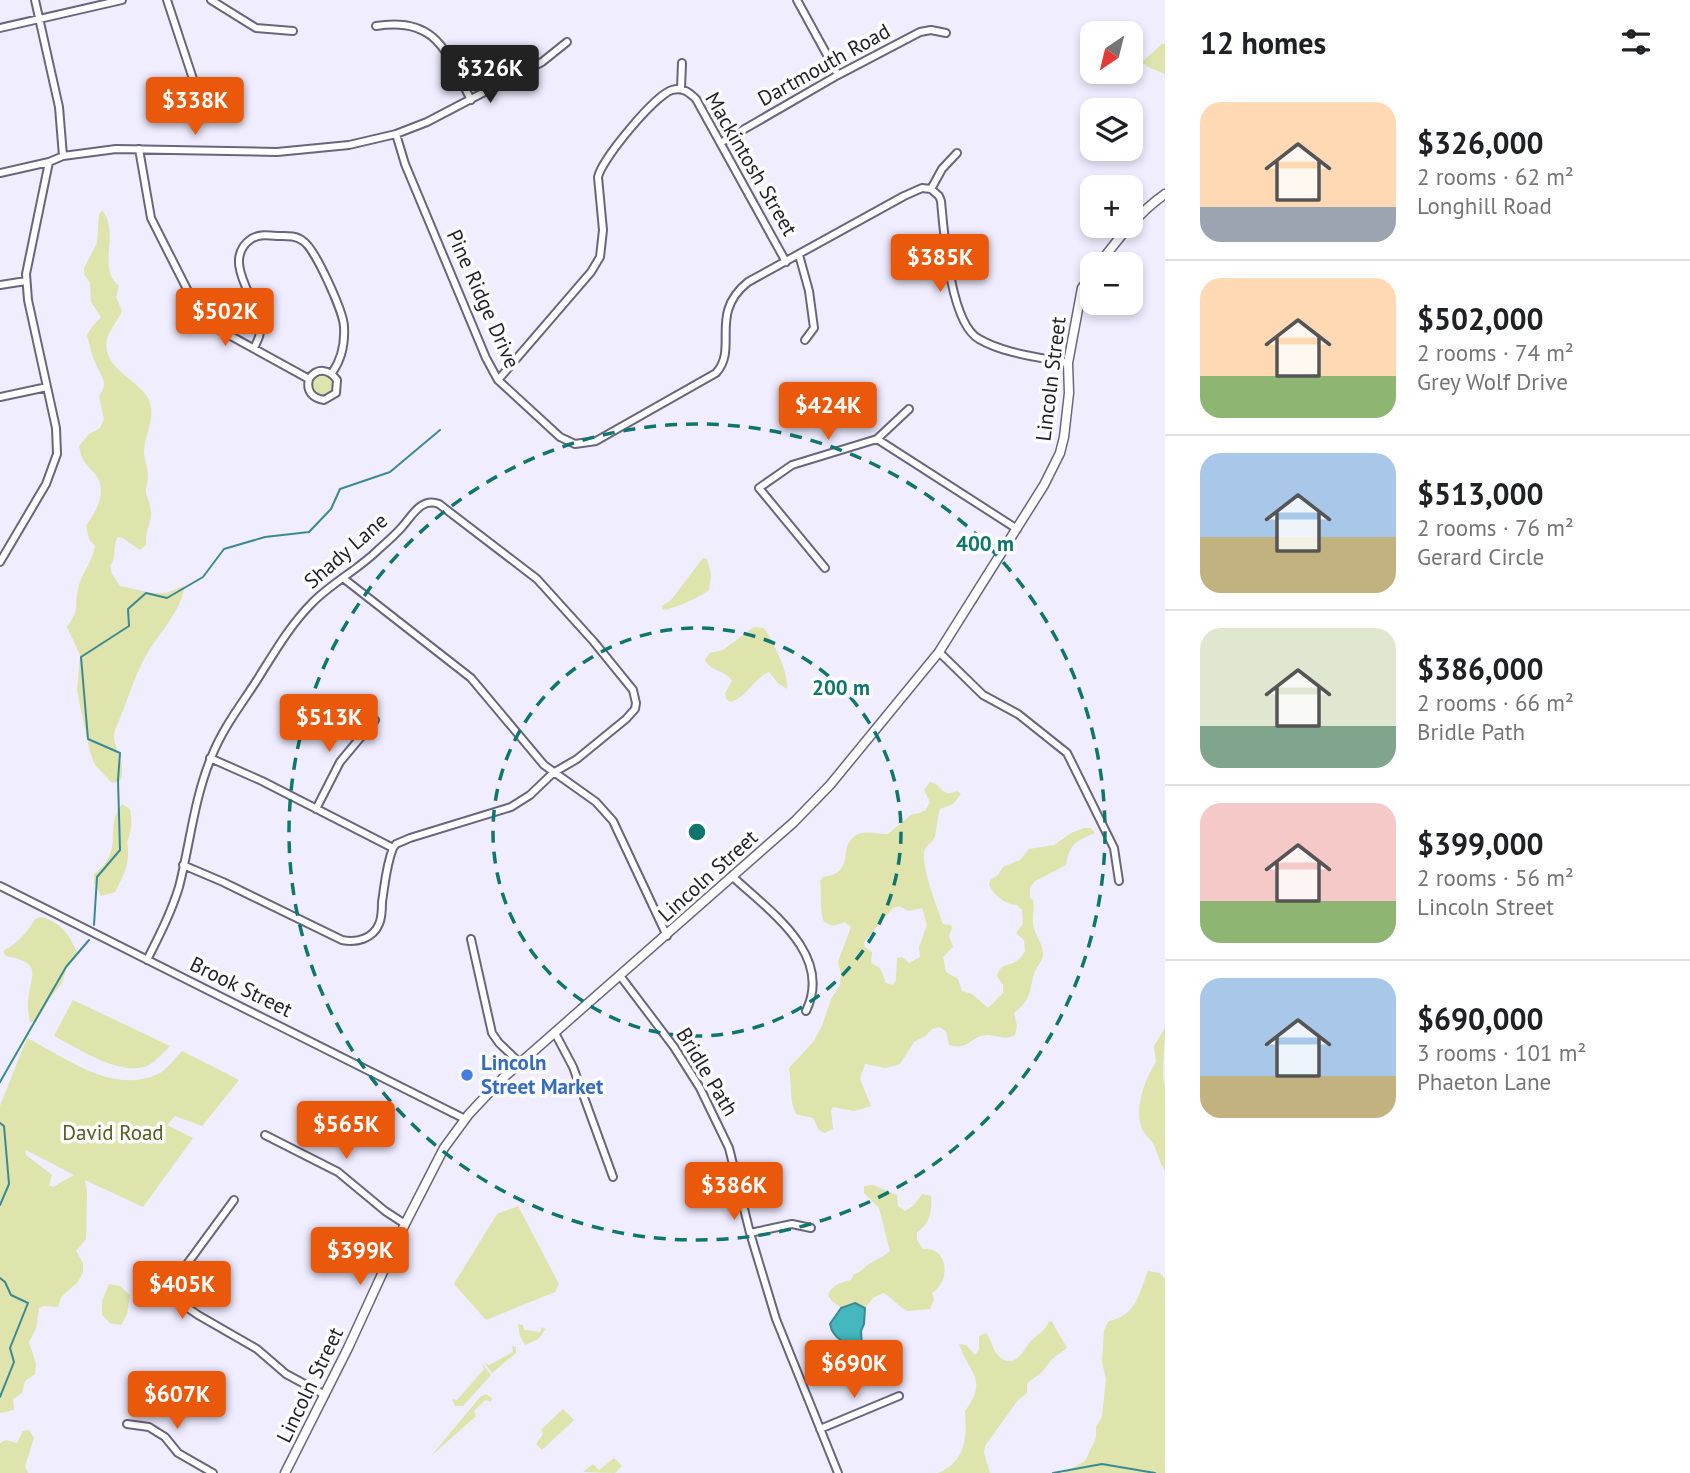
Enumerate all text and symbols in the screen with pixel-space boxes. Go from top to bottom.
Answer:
street label: Dartmouth Road [753,17,895,112]
north arrow [1080,21,1143,84]
map controls [1080,21,1143,315]
text: 12 homes [1200,23,1326,62]
icon: filters [1617,23,1655,61]
pin: $326K [441,46,539,105]
text: $326K [457,53,523,82]
pin: $338K [146,78,244,137]
text: $338K [162,85,228,114]
street label: Mackintosh Street [699,87,803,240]
button: layers [1080,98,1143,161]
text: $326,000 [1417,123,1544,162]
icon: home [1256,130,1340,214]
text: 2 rooms · 62 m² [1417,162,1574,191]
button: + [1080,175,1143,238]
text: Longhill Road [1417,191,1552,220]
street label: Pine Ridge Drive [441,225,526,372]
pin: $385K [891,234,989,294]
text: $385K [907,242,973,271]
button: − [1080,252,1143,315]
pin: $502K [176,288,274,348]
text: $502K [192,296,258,325]
text: $502,000 [1417,299,1544,338]
icon: home [1256,306,1340,390]
street label: Lincoln Street [1029,315,1072,443]
text: 2 rooms · 74 m² [1417,338,1574,367]
text: Grey Wolf Drive [1417,367,1568,396]
pin: $424K [779,382,877,442]
text: $424K [795,390,861,419]
text: $513,000 [1417,474,1544,513]
icon: home [1256,481,1340,565]
street label: Shady Lane [298,507,393,594]
text: 2 rooms · 76 m² [1417,513,1574,542]
text: 400 m [956,530,1014,557]
text: Gerard Circle [1417,542,1544,571]
text: $386,000 [1417,649,1544,688]
icon: home [1256,656,1340,740]
text: 200 m [812,674,870,701]
text: 2 rooms · 66 m² [1417,688,1574,717]
pin: $513K [280,694,378,754]
text: $513K [296,702,362,731]
text: Bridle Path [1417,717,1525,746]
centre of rings [685,820,709,844]
street label: Lincoln Street [652,824,763,928]
text: $399,000 [1417,824,1544,863]
icon: home [1256,831,1340,915]
text: 2 rooms · 56 m² [1417,863,1574,892]
text: Lincoln Street [1417,892,1554,921]
street label: Brook Street [186,950,297,1023]
text: $690,000 [1417,999,1544,1038]
icon: home [1256,1006,1340,1090]
street label: Bridle Path [670,1022,744,1121]
text: 3 rooms · 101 m² [1417,1038,1586,1067]
place label: Lincoln Street Market [481,1049,604,1100]
marker: Lincoln Street Market [459,1067,475,1083]
text: Phaeton Lane [1417,1067,1551,1096]
pin: $565K [297,1102,395,1161]
text: $565K [313,1109,379,1138]
park label: David Road [62,1119,164,1146]
pin: $386K [685,1162,783,1222]
text: $386K [701,1170,767,1199]
pin: $399K [311,1228,409,1287]
text: $399K [327,1235,393,1264]
pin: $405K [133,1262,231,1321]
text: $405K [149,1269,215,1298]
street label: Lincoln Street [270,1323,349,1447]
pin: $690K [805,1340,903,1400]
text: $690K [821,1348,887,1377]
pin: $607K [128,1372,226,1431]
text: $607K [144,1379,210,1408]

